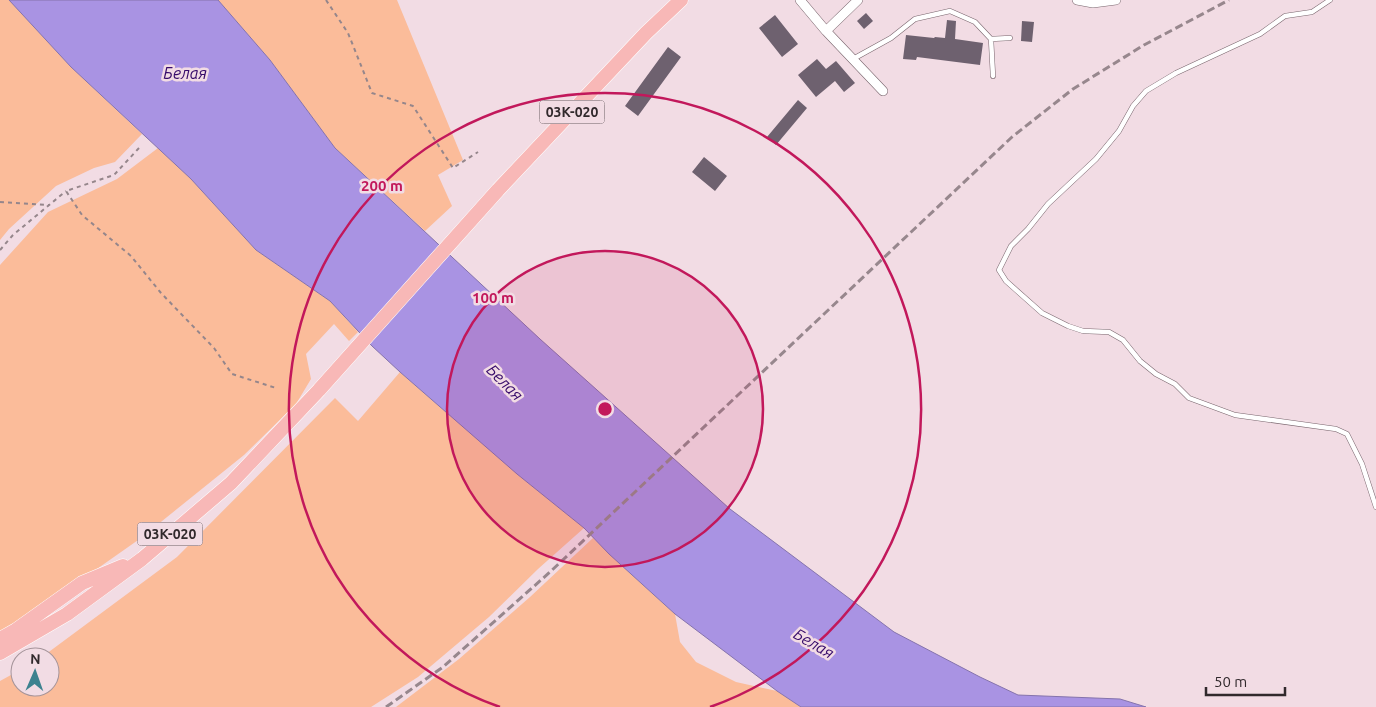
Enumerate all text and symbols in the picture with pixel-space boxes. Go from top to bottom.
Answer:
water label: Белая [163,64,207,82]
road number: 03К-020 [540,100,604,124]
text: 200 m [361,177,403,194]
text: 100 m [472,289,514,306]
water label: Белая [483,360,527,404]
centre of rings [596,400,614,418]
road number: 03К-020 [138,522,202,546]
water label: Белая [791,624,837,662]
north arrow [10,647,60,697]
text: N [30,651,41,667]
scale bar [1206,664,1285,696]
text: 50 m [1214,673,1247,690]

